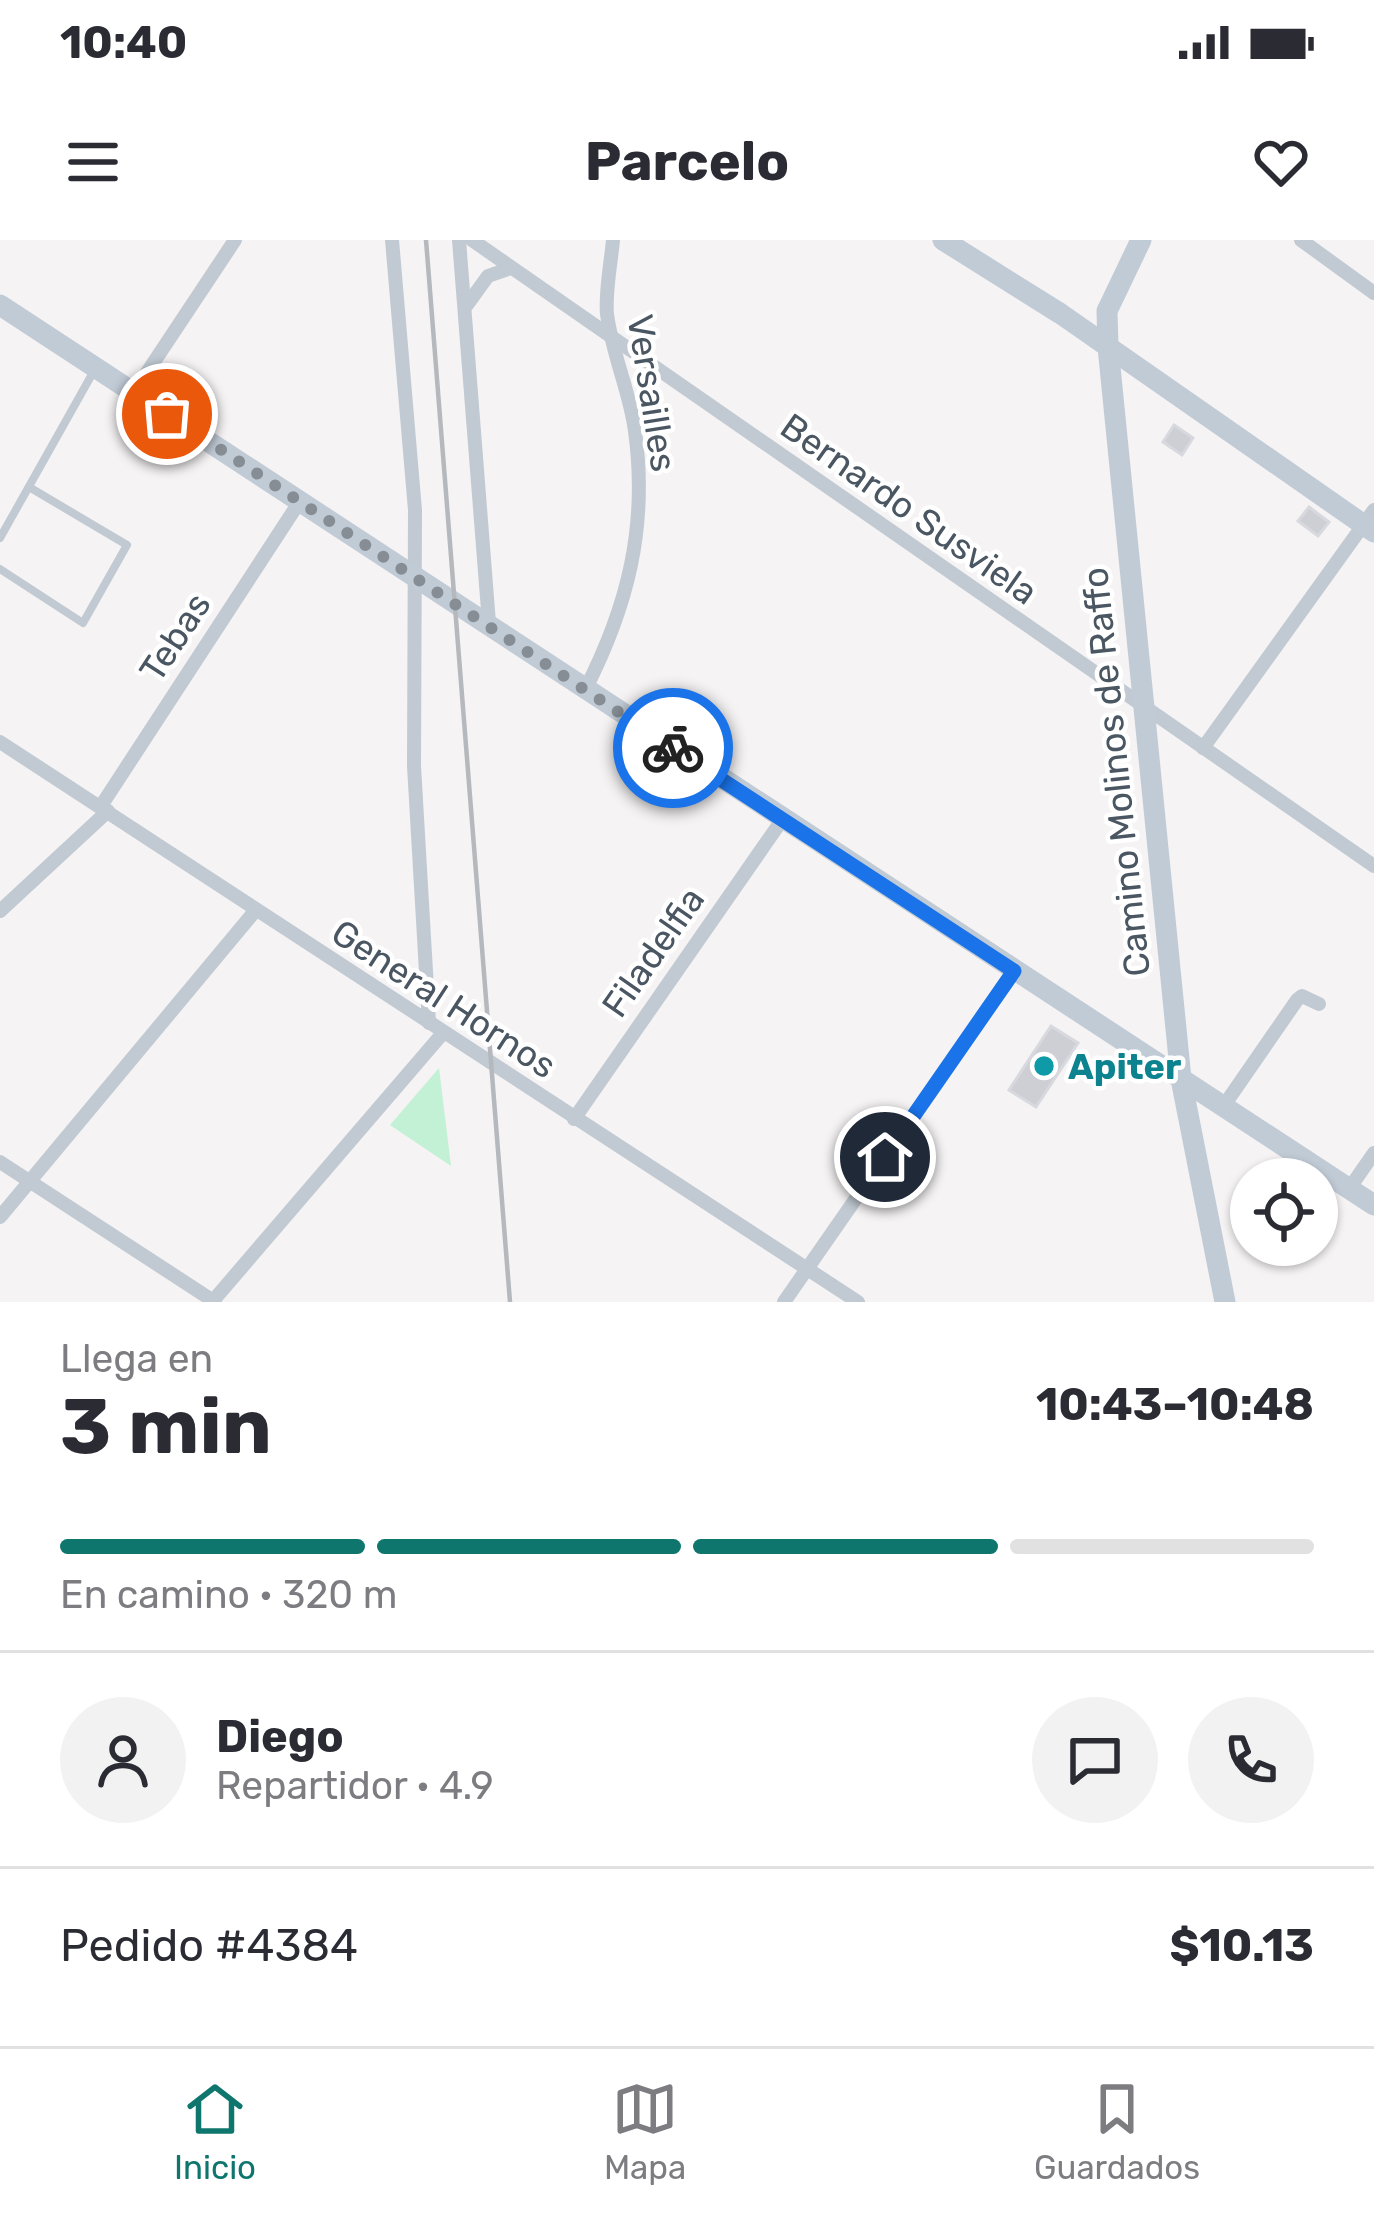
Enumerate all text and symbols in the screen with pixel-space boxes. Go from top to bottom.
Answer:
text: 10:40 [60,16,187,69]
icon: menu [60,129,126,195]
icon: heart [1248,129,1314,195]
text: Parcelo [585,130,789,194]
street label: Versailles [618,311,686,475]
pin [116,363,218,465]
icon: bag [134,381,200,447]
street label: Bernardo Susviela [773,404,1045,614]
street label: Camino Molinos de Raffo [1073,565,1159,979]
street label: Tebas [130,585,220,689]
courier [613,688,733,808]
icon: bike [640,715,706,781]
street label: Filadelfia [593,879,713,1025]
street label: General Hornos [324,911,564,1087]
place label: Apiter [1068,1045,1181,1088]
marker: Apiter [1031,1053,1057,1079]
pin [834,1106,936,1208]
icon: home [852,1124,918,1190]
map controls [1230,1158,1338,1266]
button: locate [1230,1158,1338,1266]
text: Llega en [60,1336,213,1382]
text: 10:43–10:48 [1036,1378,1314,1431]
text: 3 min [60,1380,272,1473]
text: En camino · 320 m [60,1572,397,1618]
button: person [60,1697,186,1823]
button: chat [1032,1697,1158,1823]
button: phone [1188,1697,1314,1823]
text: Diego [216,1710,344,1763]
text: Repartidor · 4.9 [216,1763,494,1809]
text: Pedido #4384 [60,1919,358,1972]
text: $10.13 [1169,1919,1314,1972]
tab: Inicio [174,2076,256,2187]
tab: Mapa [604,2076,686,2187]
tab: Guardados [1034,2076,1200,2187]

